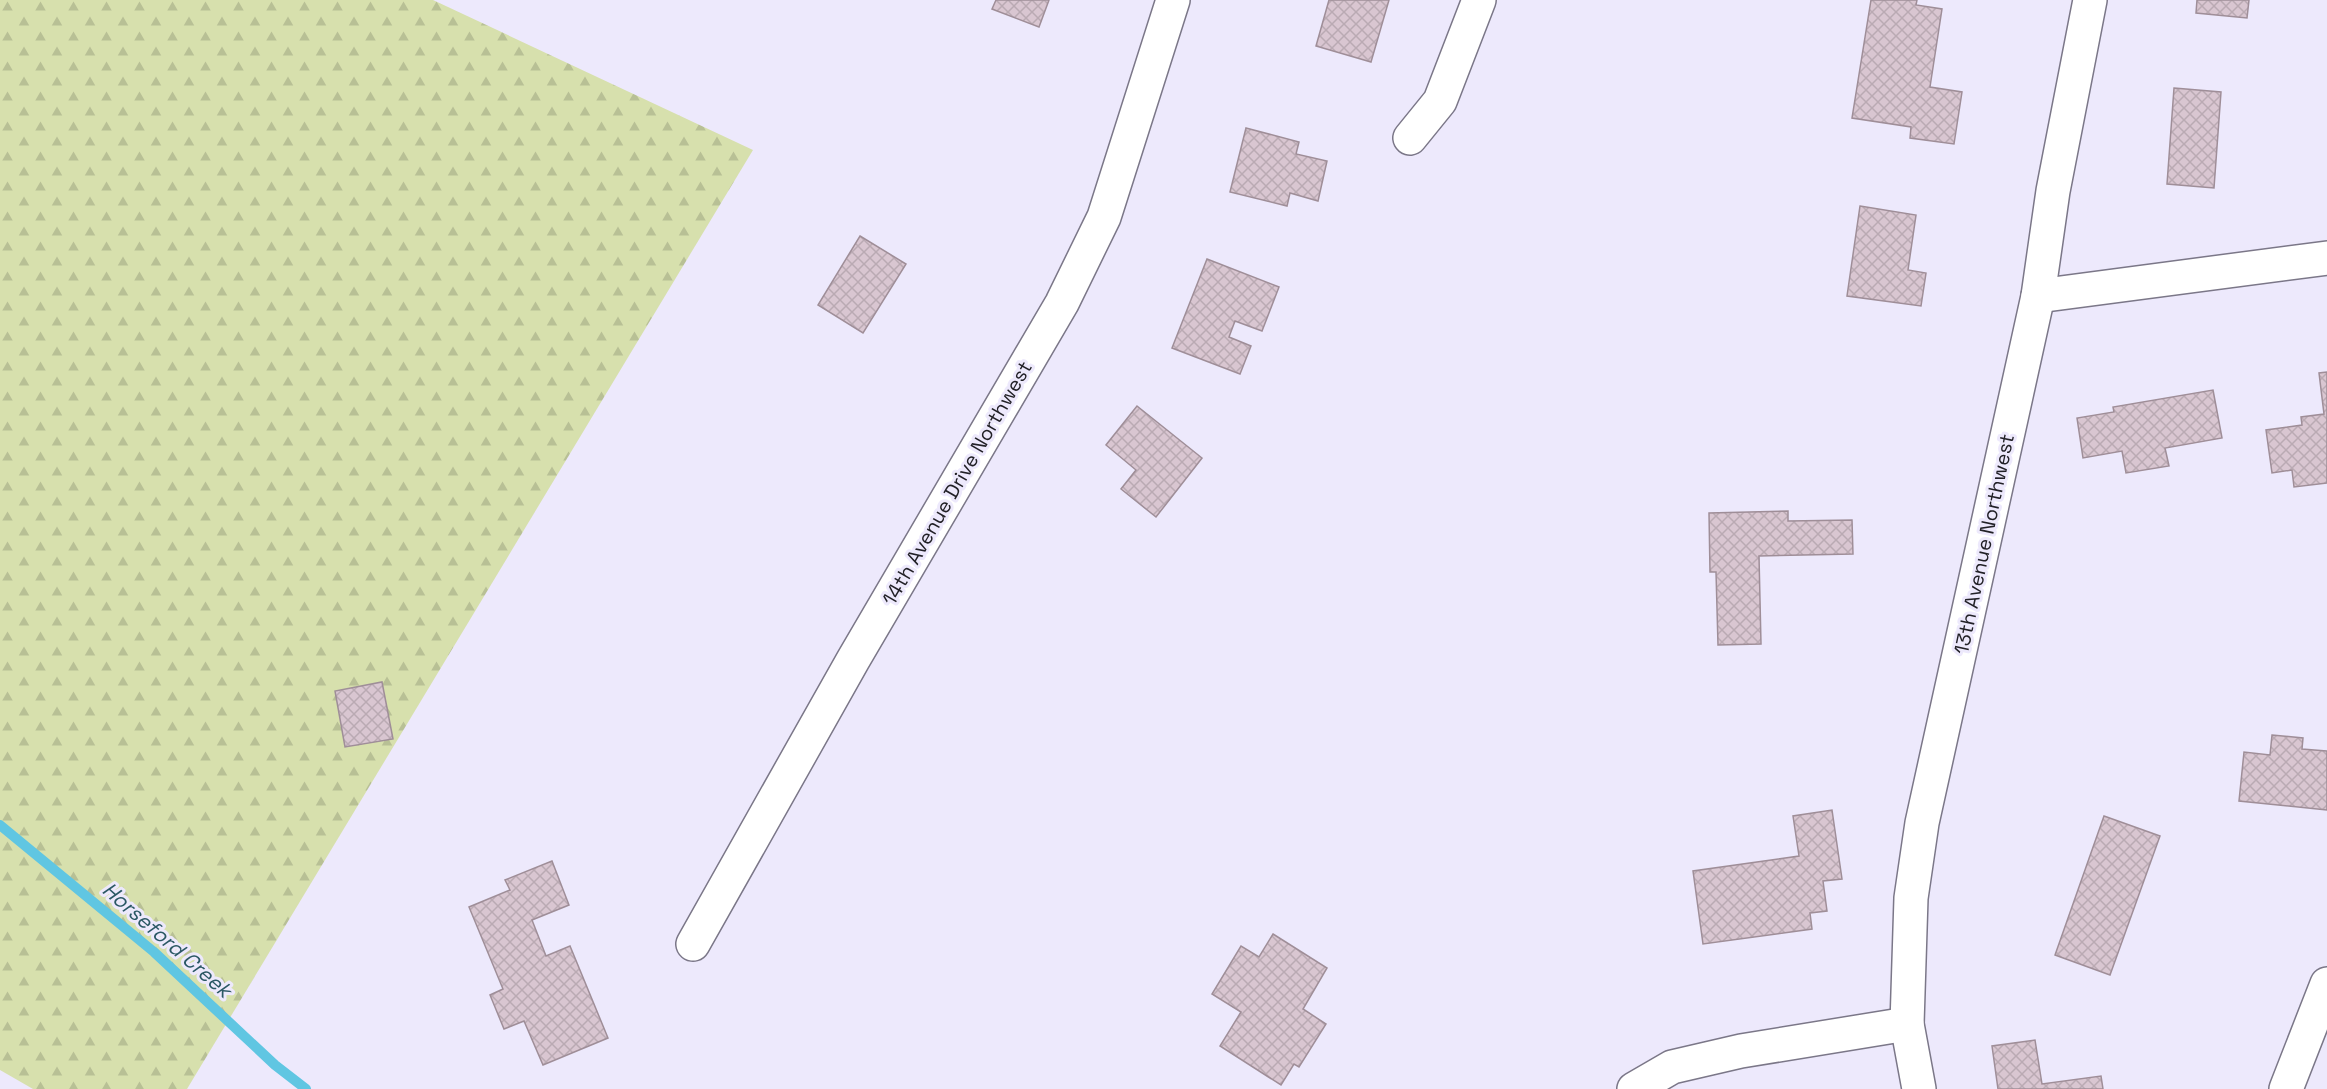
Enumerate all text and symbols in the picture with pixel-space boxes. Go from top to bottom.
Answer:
street label: 14th Avenue Drive Northwest [876,356,1038,610]
street label: 13th Avenue Northwest [1948,432,2020,656]
water label: Horseford Creek [97,876,240,1005]

